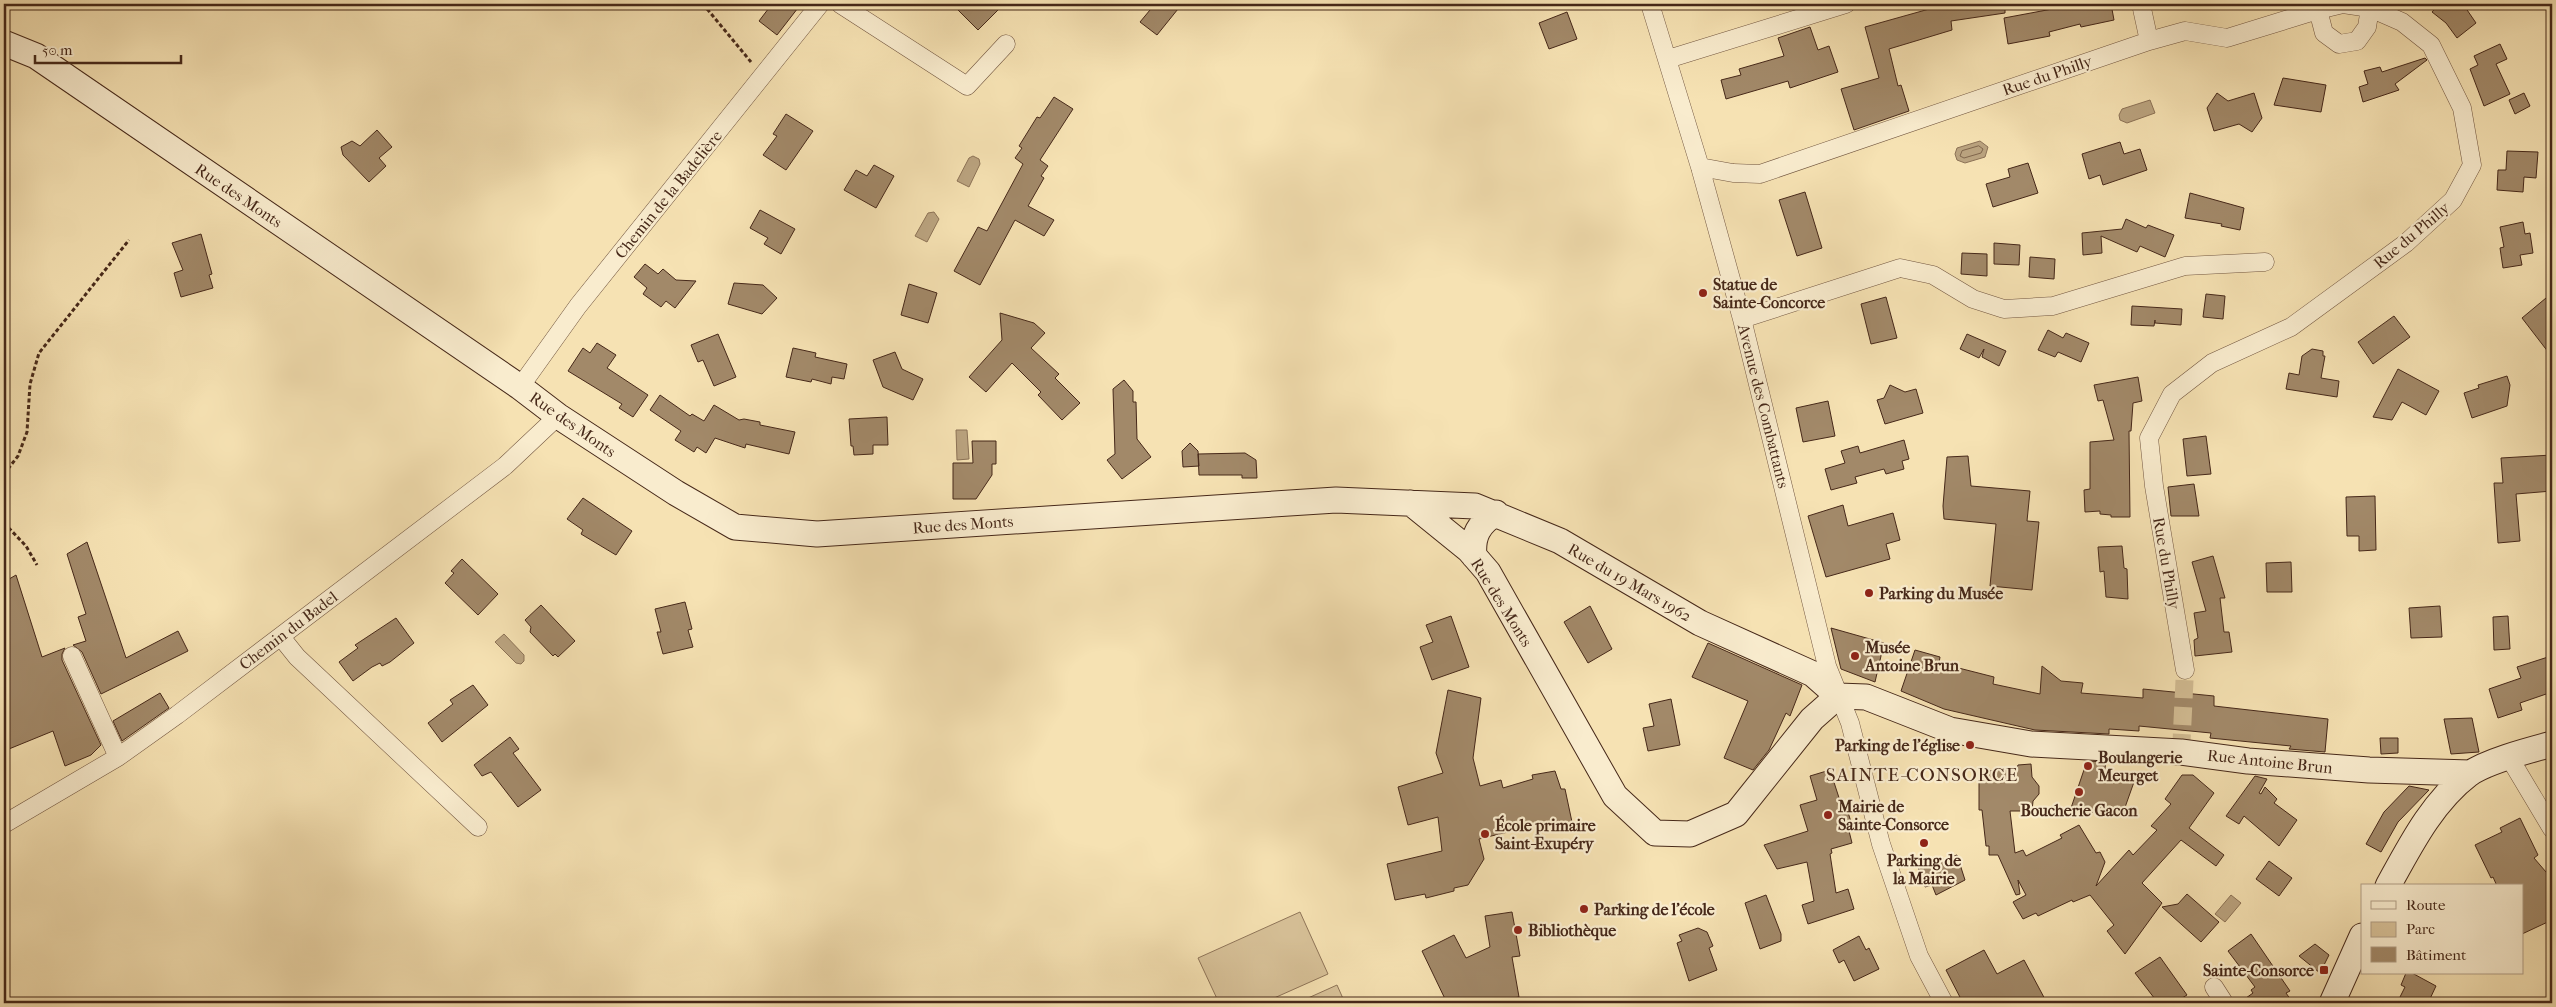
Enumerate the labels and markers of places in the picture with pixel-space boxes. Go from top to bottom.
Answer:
place label: Statue de Sainte-Concorce [1713,275,1825,312]
marker: Statue de Sainte-Concorce [1697,287,1709,299]
place label: Parking du Musée [1879,584,2003,604]
marker: Parking du Musée [1863,587,1875,599]
place label: Musée Antoine Brun [1864,638,1960,675]
marker: Musée Antoine Brun [1849,650,1861,662]
place label: Parking de l'église [1835,736,1960,756]
marker: Parking de l'église [1964,739,1976,751]
place label: Boulangerie Meurget [2097,748,2182,786]
marker: Boulangerie Meurget [2082,760,2094,772]
marker: Boucherie Gacon [2073,786,2085,798]
place label: Mairie de Sainte-Consorce [1837,797,1949,834]
place label: Boucherie Gacon [2020,801,2138,820]
marker: Mairie de Sainte-Consorce [1822,809,1834,821]
place label: École primaire Saint-Exupéry [1495,815,1596,854]
marker: École primaire Saint-Exupéry [1479,828,1491,840]
marker: Parking de la Mairie [1918,837,1930,849]
place label: Parking de la Mairie [1887,851,1961,888]
place label: Parking de l'école [1594,900,1715,920]
marker: Parking de l'école [1578,903,1590,915]
place label: Bibliothèque [1528,921,1616,941]
marker: Bibliothèque [1512,924,1524,936]
place label: Sainte-Consorce [2203,961,2314,980]
marker: Sainte-Consorce [2318,964,2330,976]

